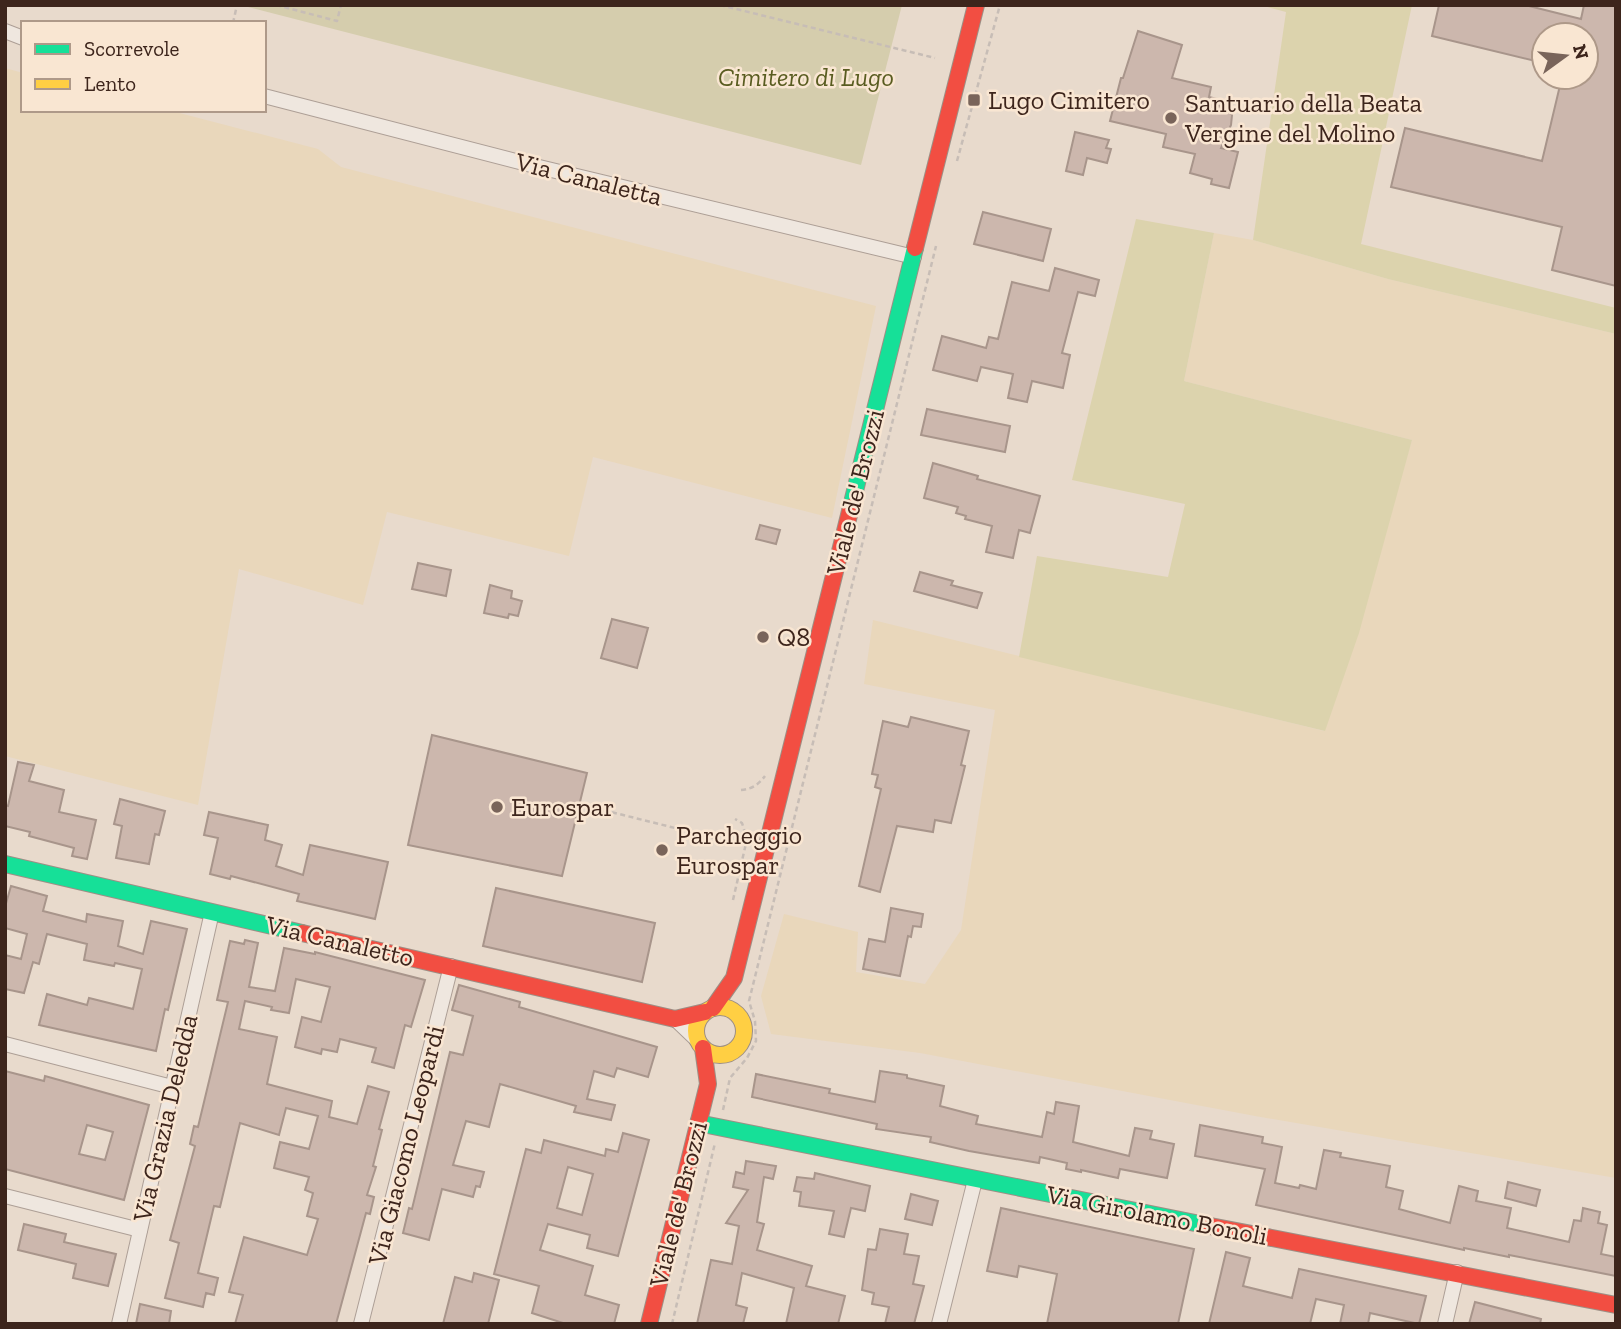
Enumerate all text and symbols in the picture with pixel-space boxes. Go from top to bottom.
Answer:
legend [21,21,266,112]
north arrow [1530,21,1600,91]
text: Scorrevole [84,36,179,61]
text: N [1568,42,1594,62]
park label: Cimitero di Lugo [718,61,894,93]
text: Lento [84,71,136,96]
place label: Lugo Cimitero [988,84,1150,116]
place label: Santuario della Beata Vergine del Molino [1184,87,1422,149]
marker: Lugo Cimitero [966,92,982,108]
marker: Santuario della Beata Vergine del Molino [1163,110,1179,126]
street label: Via Canaletta [511,145,666,213]
street label: Viale de' Brozzi [819,406,891,579]
place label: Q8 [777,621,810,653]
marker: Q8 [755,629,771,645]
place label: Eurospar [511,791,614,823]
marker: Eurospar [489,799,505,815]
place label: Parcheggio Eurospar [676,819,802,881]
marker: Parcheggio Eurospar [654,842,670,858]
street label: Via Canaletto [262,908,417,974]
street label: Via Grazia Deledda [125,1011,205,1226]
street label: Via Giacomo Leopardi [360,1022,451,1269]
street label: Viale de' Brozzi [642,1118,714,1291]
street label: Via Girolamo Bonoli [1043,1178,1270,1252]

